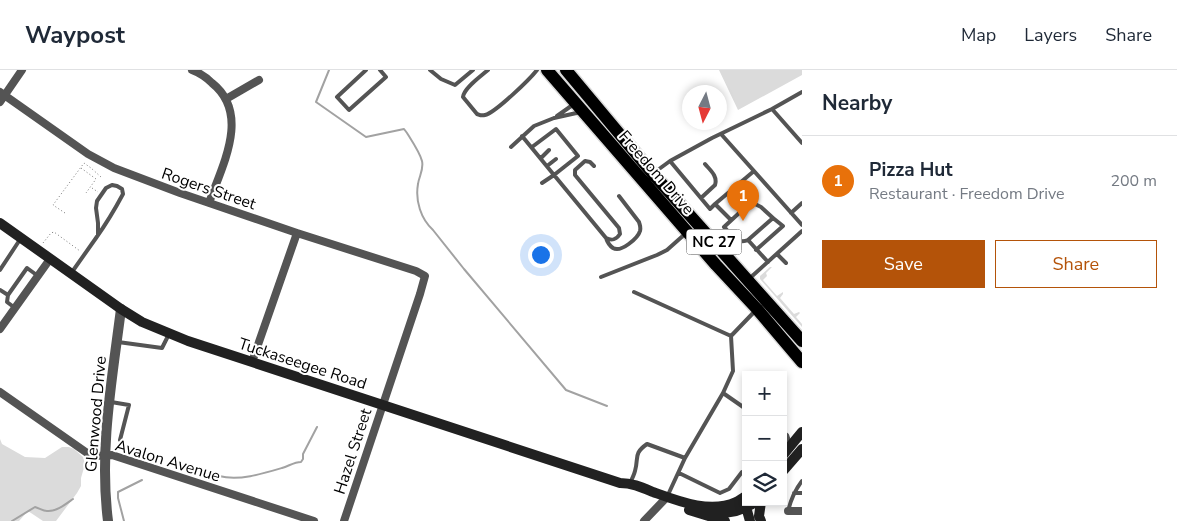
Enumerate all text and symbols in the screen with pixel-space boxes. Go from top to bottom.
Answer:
text: Waypost [25,19,125,51]
text: Map [961,23,996,47]
text: Layers [1024,23,1077,47]
text: Share [1105,23,1152,47]
north arrow [682,85,727,130]
text: Nearby [822,89,892,117]
street label: Freedom Drive [613,126,699,220]
text: Pizza Hut [869,157,953,183]
street label: Rogers Street [159,163,259,215]
text: 1 [833,170,843,192]
text: 200 m [1110,170,1157,192]
pin: 1 [727,180,759,221]
text: Restaurant · Freedom Drive [869,183,1065,205]
road number: NC 27 [686,230,742,254]
button: Save [822,240,985,288]
button: Share [995,240,1157,288]
your location [528,242,554,268]
street label: Tuckaseegee Road [236,333,370,395]
street label: Glenwood Drive [80,355,112,473]
map controls [742,371,787,506]
button: + [742,371,787,416]
street label: Hazel Street [329,405,377,497]
button: − [742,416,787,461]
street label: Avalon Avenue [112,435,223,487]
button: layers [742,461,787,506]

